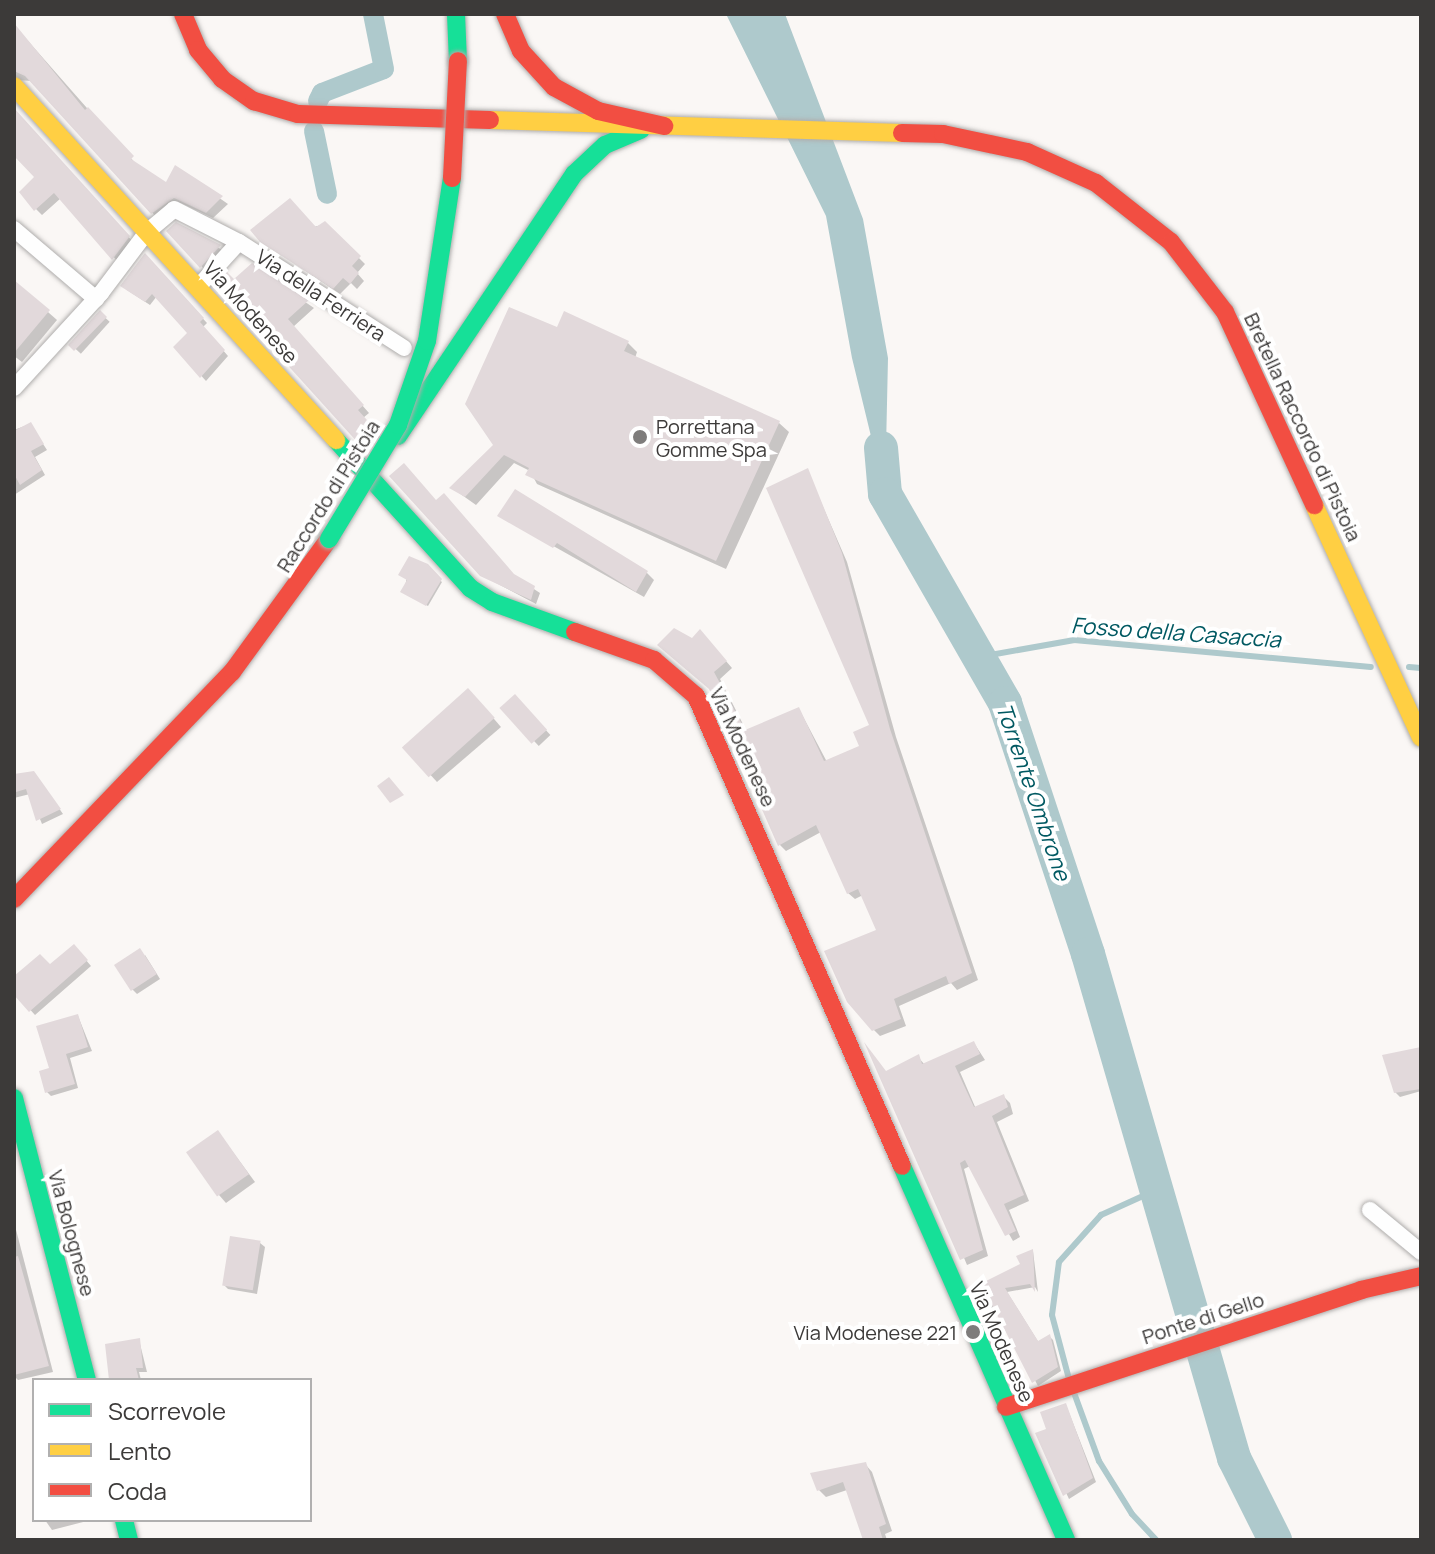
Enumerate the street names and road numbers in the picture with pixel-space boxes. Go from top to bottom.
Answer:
street label: Via della Ferriera [252,244,390,346]
street label: Via Modenese [199,256,303,368]
street label: Bretella Raccordo di Pistoia [1239,309,1367,545]
street label: Raccordo di Pistoia [272,416,384,576]
street label: Via Modenese [705,683,781,811]
street label: Via Bolognese [44,1167,100,1299]
street label: Via Modenese [965,1278,1039,1406]
street label: Ponte di Gello [1139,1287,1267,1349]

